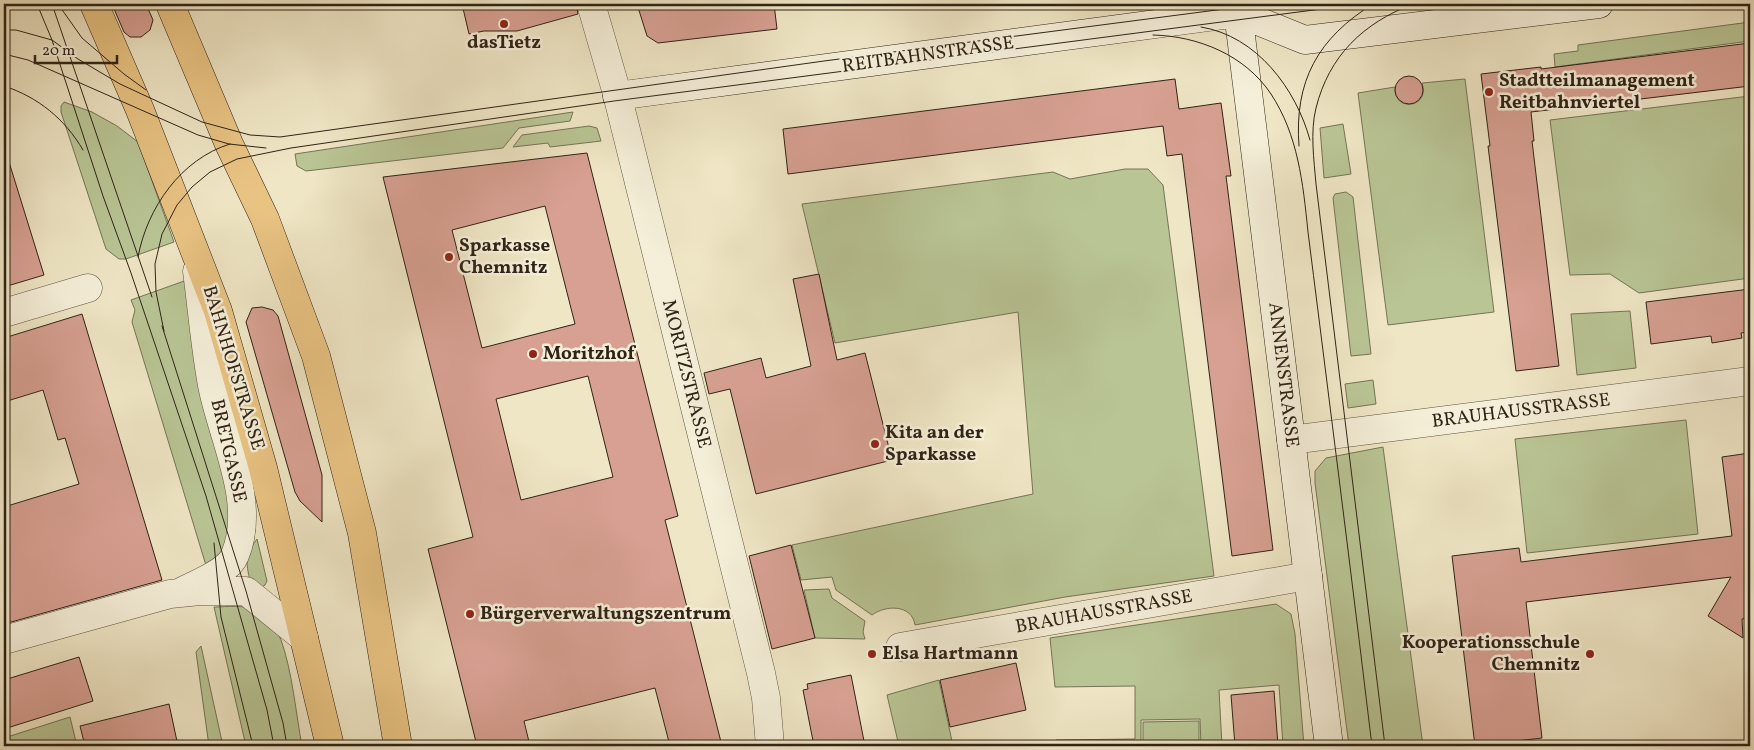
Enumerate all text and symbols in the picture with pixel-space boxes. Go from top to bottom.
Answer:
marker: dasTietz [498,18,510,30]
place label: dasTietz [467,30,541,56]
street label: REITBAHNSTRASSE [840,30,1016,80]
scale bar [35,32,118,64]
text: 20 m [42,41,75,62]
place label: Stadtteilmanagement Reitbahnviertel [1499,68,1695,116]
marker: Stadtteilmanagement Reitbahnviertel [1483,86,1495,98]
place label: Sparkasse Chemnitz [459,233,550,281]
marker: Sparkasse Chemnitz [443,251,455,263]
street label: BAHNHOFSTRASSE [196,282,270,454]
street label: MORITZSTRASSE [655,297,717,451]
street label: ANNENSTRASSE [1261,301,1305,449]
place label: Moritzhof [543,341,636,367]
marker: Moritzhof [527,348,539,360]
street label: BRAUHAUSSTRASSE [1430,387,1612,435]
street label: BRETGASSE [203,396,253,506]
place label: Kita an der Sparkasse [885,420,984,468]
marker: Kita an der Sparkasse [869,438,881,450]
street label: BRAUHAUSSTRASSE [1013,584,1195,640]
place label: Bürgerverwaltungszentrum [480,601,731,627]
marker: Bürgerverwaltungszentrum [464,608,476,620]
place label: Kooperationsschule Chemnitz [1402,630,1580,678]
place label: Elsa Hartmann [882,641,1018,667]
marker: Elsa Hartmann [866,648,878,660]
marker: Kooperationsschule Chemnitz [1584,648,1596,660]

